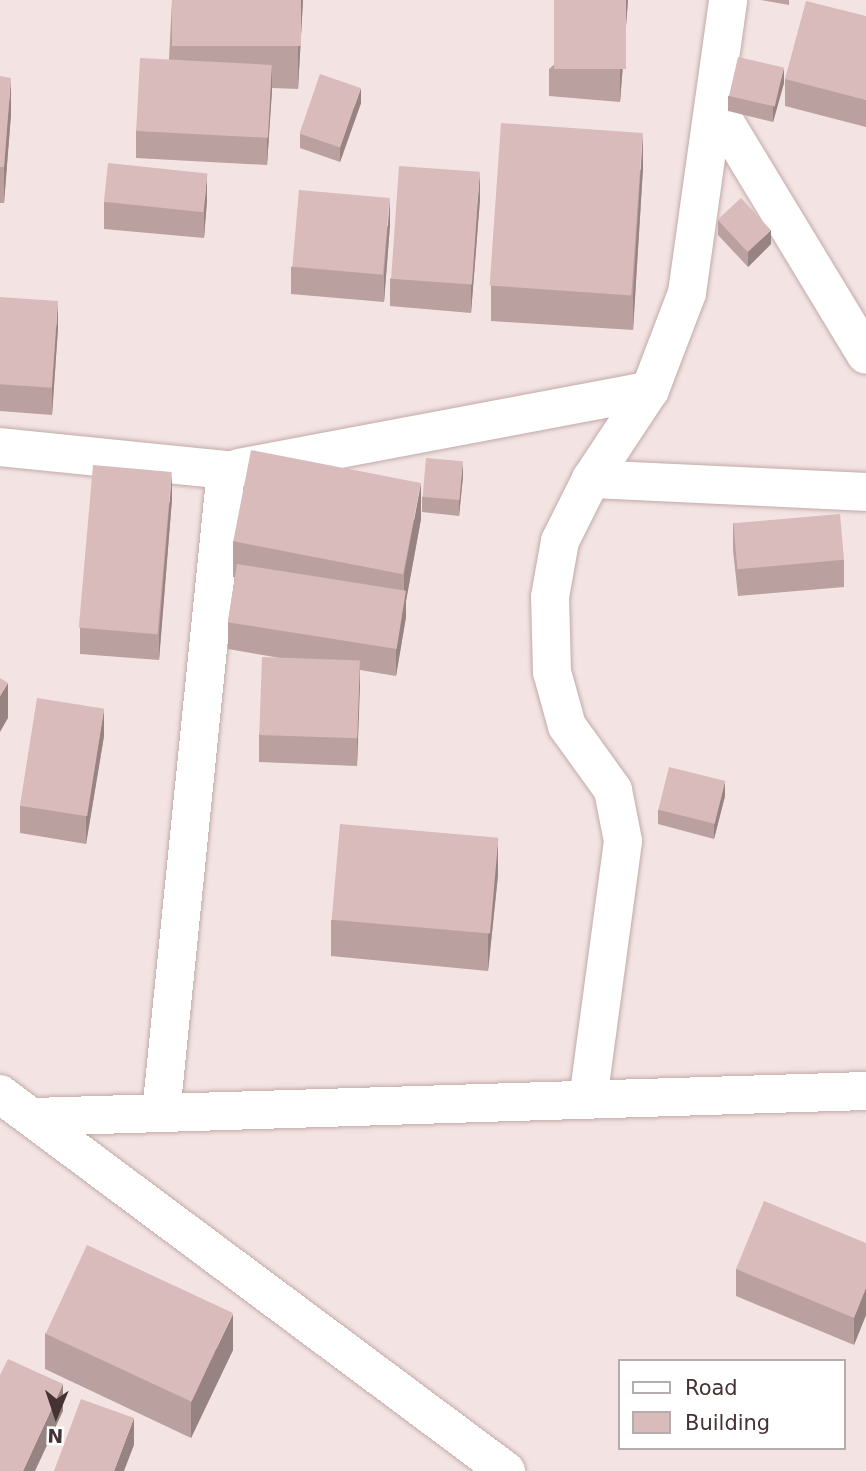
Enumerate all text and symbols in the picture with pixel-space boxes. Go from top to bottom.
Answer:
legend [618,1359,845,1450]
text: Road [685,1376,738,1400]
north arrow [21,1380,91,1450]
text: Building [685,1411,770,1435]
text: N [47,1425,64,1447]

